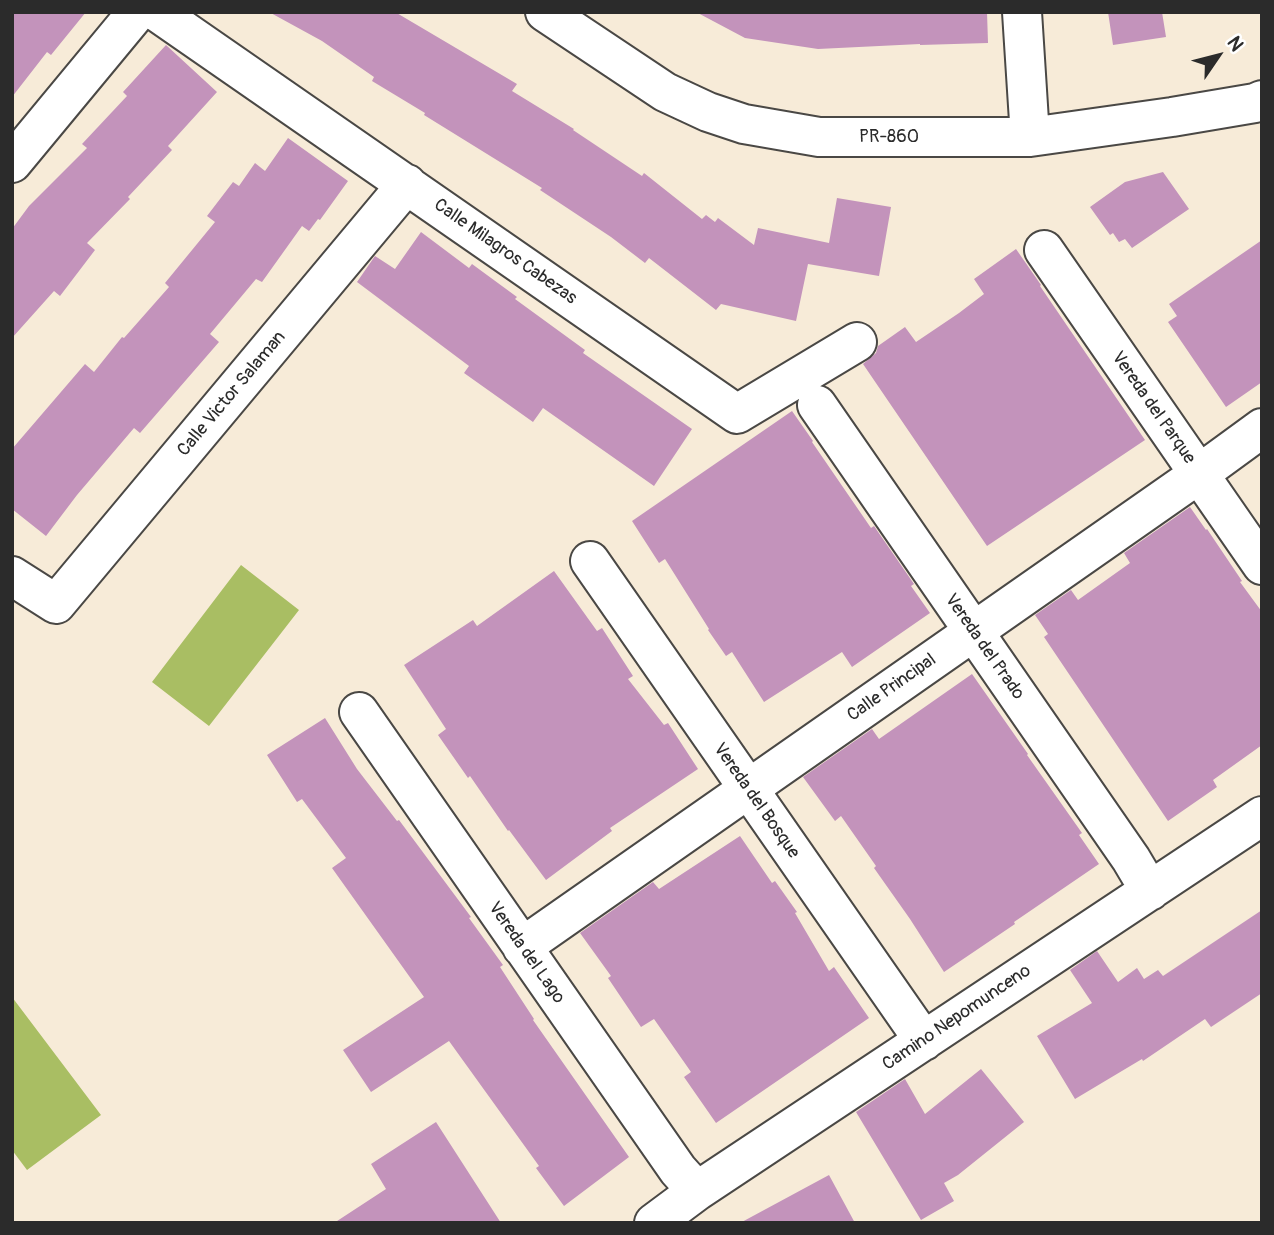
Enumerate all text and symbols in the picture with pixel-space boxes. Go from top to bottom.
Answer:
north arrow [1183,21,1253,91]
text: N [1222,32,1249,56]
street label: PR-860 [859,126,919,148]
street label: Calle Milagros Cabezas [429,195,581,309]
street label: Calle Victor Salaman [173,327,291,461]
street label: Vereda del Parque [1106,348,1200,468]
street label: Vereda del Prado [940,590,1028,704]
street label: Calle Principal [843,649,941,727]
street label: Vereda del Bosque [708,739,804,863]
street label: Vereda del Lago [483,898,569,1008]
street label: Camino Nepomunceno [879,960,1035,1076]

